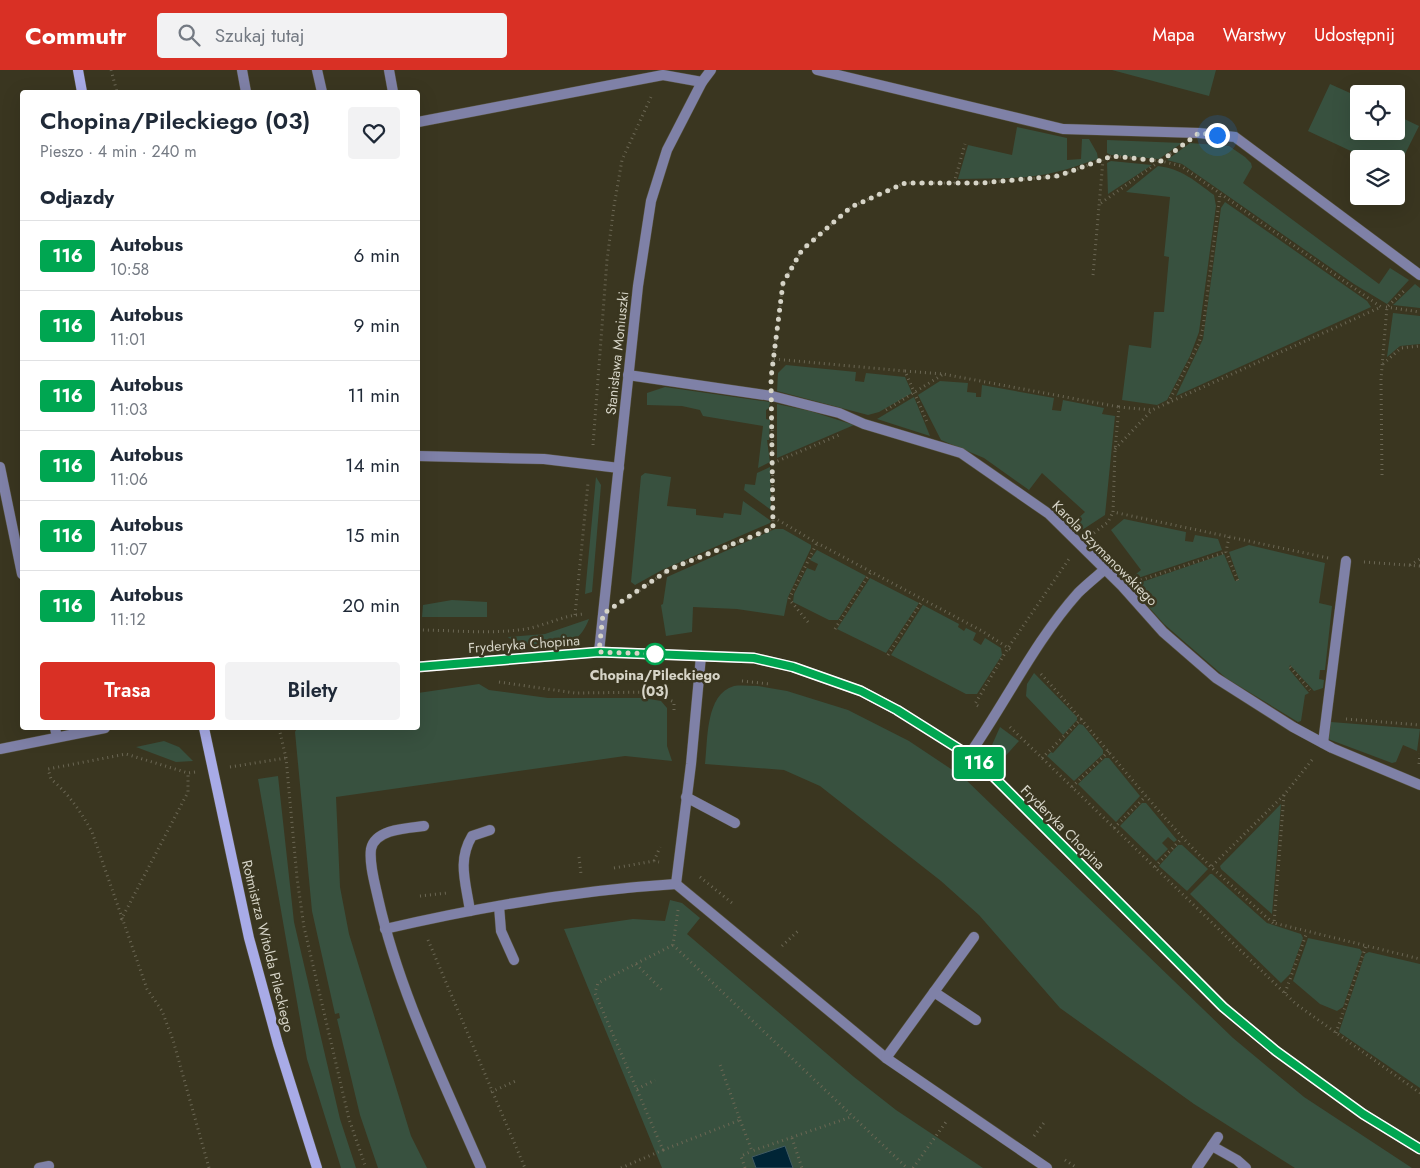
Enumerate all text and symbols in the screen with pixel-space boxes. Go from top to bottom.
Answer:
search box [157,13,507,58]
text: Commutr [25,18,127,53]
icon: search [175,21,203,49]
text: Szukaj tutaj [215,22,305,49]
text: Mapa [1153,22,1195,48]
text: Warstwy [1223,22,1286,48]
text: Udostępnij [1314,22,1395,48]
map controls [1350,85,1405,205]
button: locate [1350,85,1405,140]
text: Chopina/Pileckiego (03) [40,103,310,138]
button: heart [348,107,400,159]
your location [1205,123,1230,148]
text: Pieszo · 4 min · 240 m [40,140,197,163]
button: layers [1350,150,1405,205]
text: Odjazdy [40,184,114,211]
text: Autobus [110,231,183,258]
text: 6 min [354,242,400,269]
text: 116 [52,243,83,269]
text: 10:58 [110,258,149,281]
street label: Stanisława Moniuszki [601,290,633,416]
text: Autobus [110,301,183,328]
text: 9 min [354,312,400,339]
text: 116 [52,313,83,339]
text: 11:01 [110,328,146,351]
text: Autobus [110,371,183,398]
text: 11 min [347,382,400,409]
text: 116 [52,383,83,409]
text: 11:03 [110,398,148,421]
text: Autobus [110,441,183,468]
text: 14 min [345,452,400,479]
text: 116 [52,453,83,479]
text: 11:06 [110,468,148,491]
street label: Karola Szymanowskiego [1048,496,1162,610]
text: Autobus [110,511,183,538]
text: 15 min [345,522,400,549]
text: 116 [52,523,83,549]
text: 11:07 [110,538,147,561]
text: Autobus [110,581,183,608]
text: 20 min [342,592,400,619]
text: 116 [52,593,83,619]
text: 11:12 [110,608,146,631]
street label: Fryderyka Chopina [467,630,581,658]
marker: Chopina/Pileckiego (03) [644,643,666,665]
button: Trasa [40,662,215,720]
button: Bilety [225,662,400,720]
place label: Chopina/Pileckiego (03) [590,665,720,701]
line badge: 116 [950,747,1008,779]
text: 116 [964,750,994,776]
street label: Fryderyka Chopina [1016,780,1110,874]
street label: Rotmistrza Witolda Pileckiego [237,858,299,1034]

